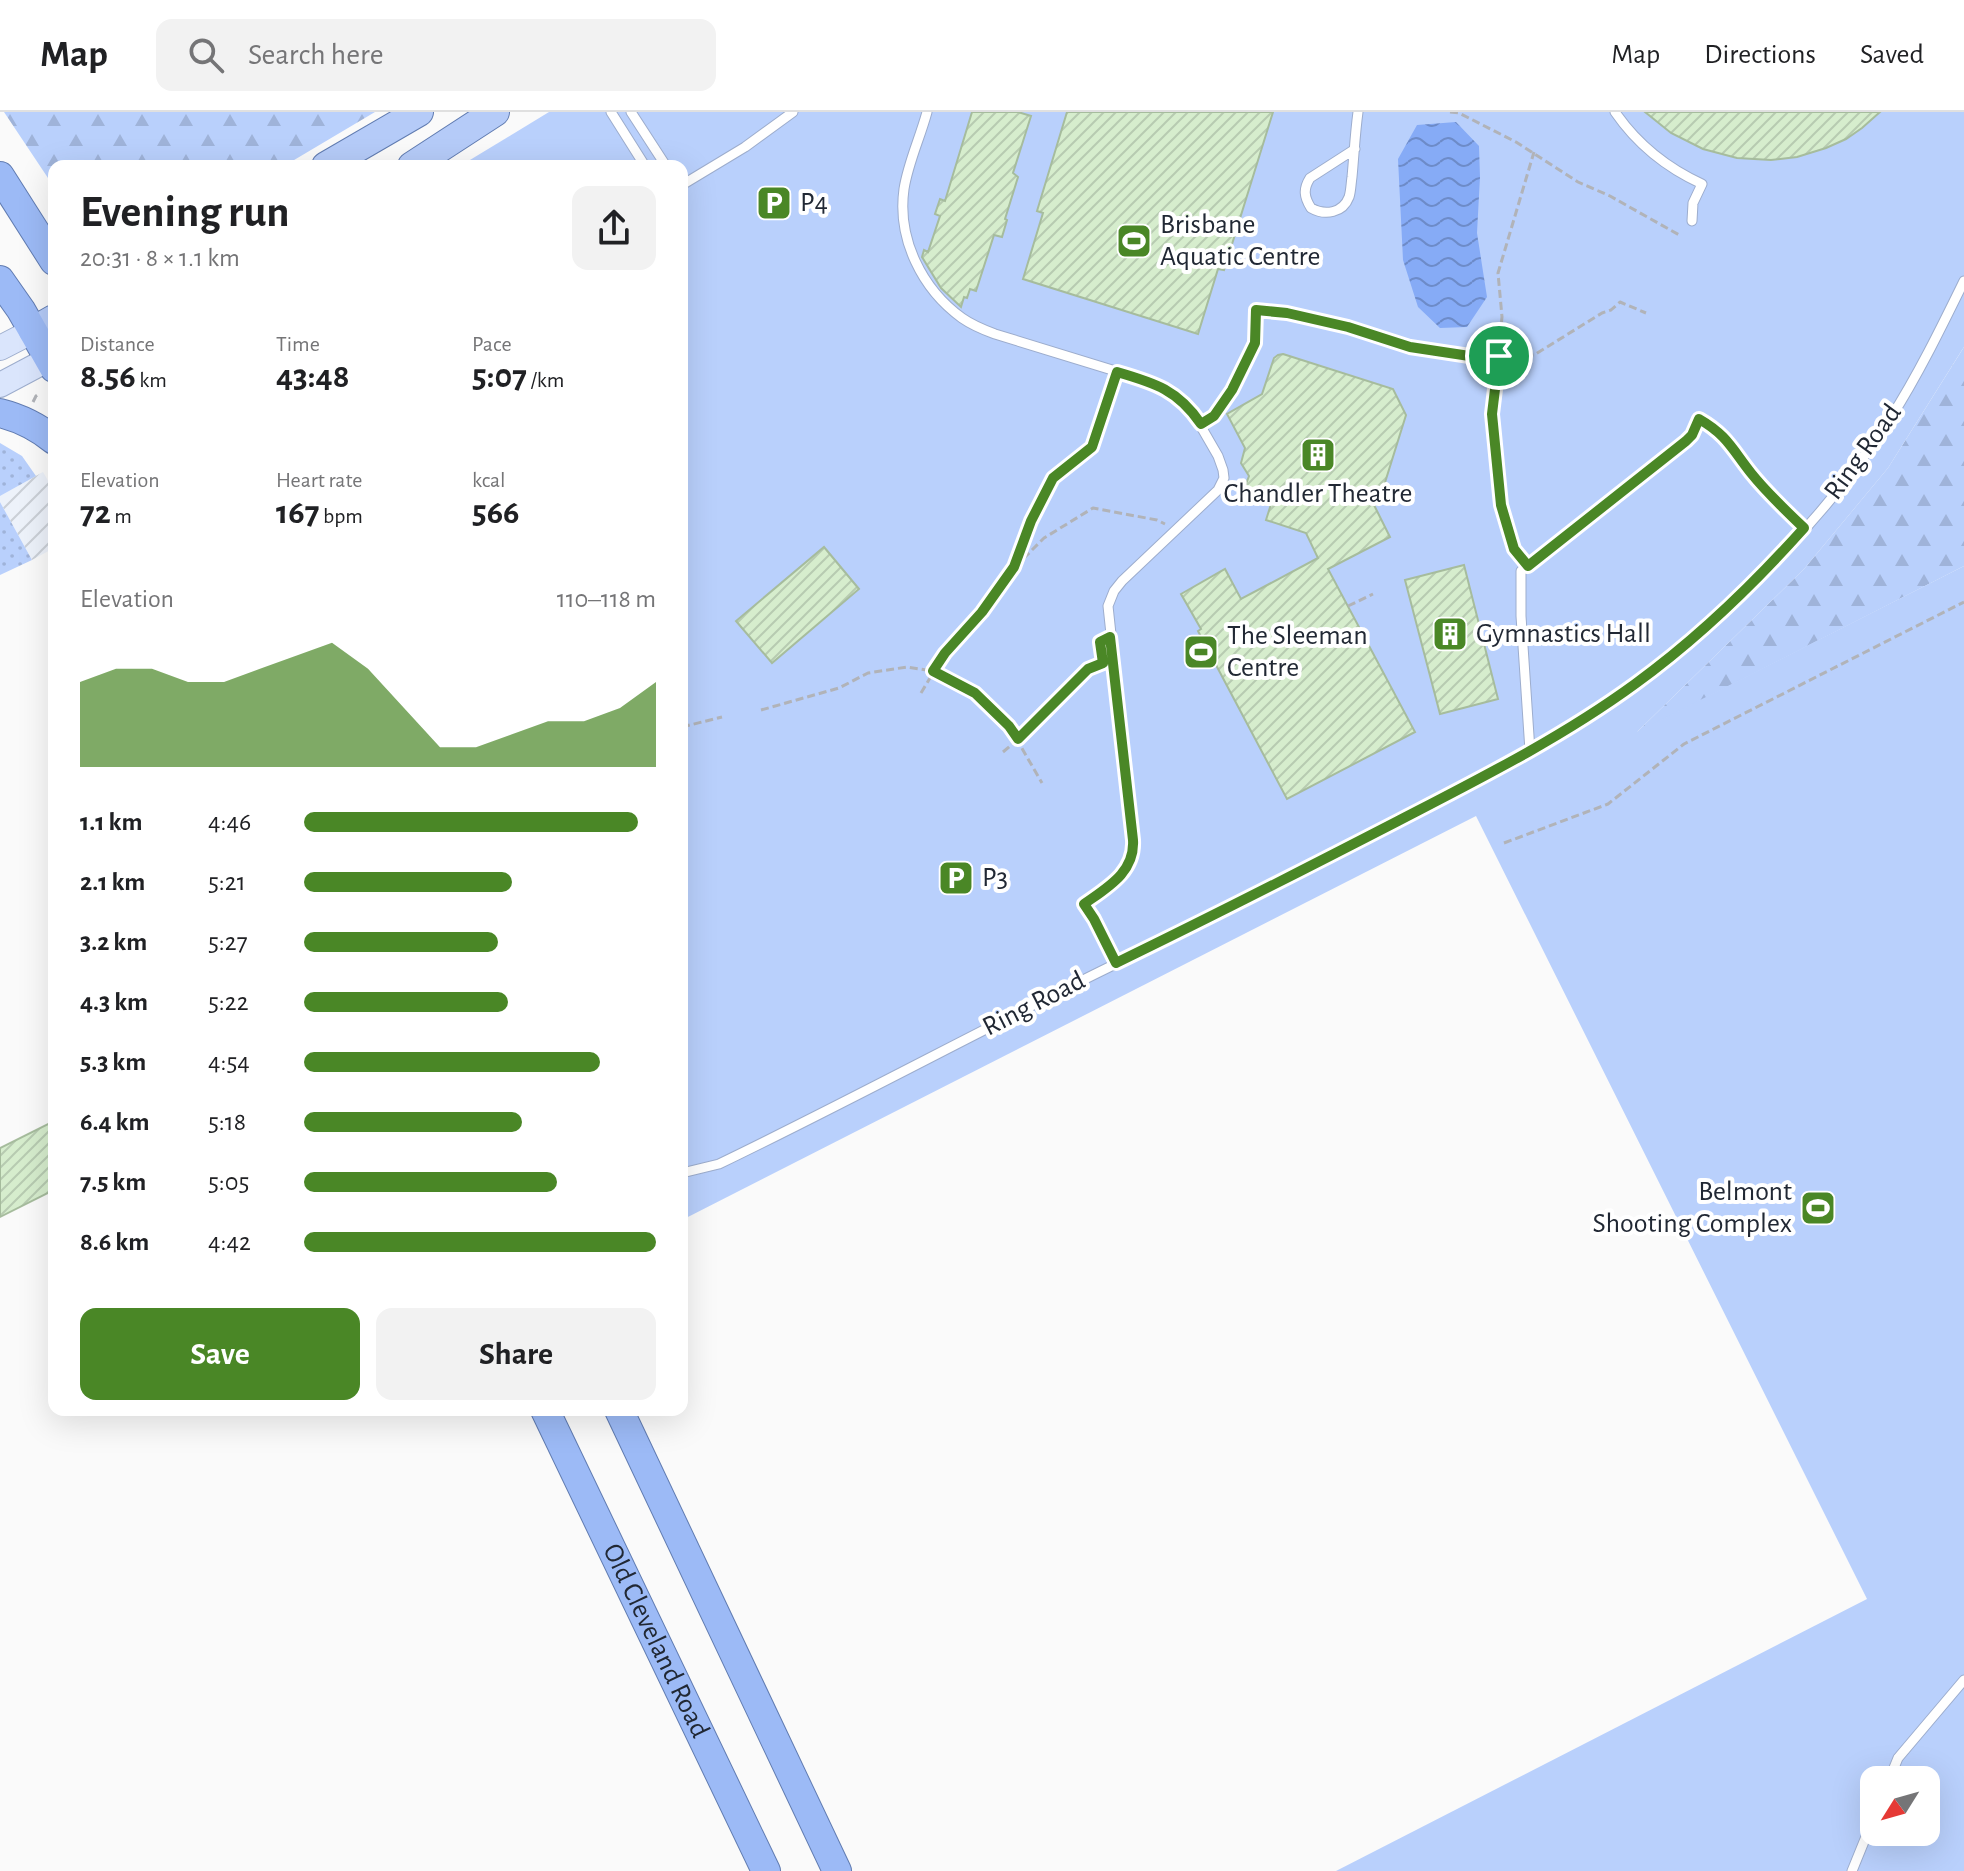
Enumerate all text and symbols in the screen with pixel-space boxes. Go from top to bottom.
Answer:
search box [156,19,716,91]
icon: search [184,33,228,77]
text: Map [40,36,108,74]
text: Search here [248,40,384,70]
text: Map [1611,41,1660,69]
text: Directions [1704,41,1816,69]
text: Saved [1860,41,1924,69]
parking icon: P4 [755,184,793,222]
button: share [572,186,656,270]
place label: P4 [800,189,828,217]
text: Evening run [80,191,289,235]
place label: Brisbane Aquatic Centre [1160,211,1321,271]
sports icon: Brisbane Aquatic Centre [1115,222,1153,260]
text: 20:31 · 8 × 1.1 km [80,245,240,271]
pin [1465,322,1533,390]
text: Distance [80,333,155,355]
text: Time [276,333,320,355]
text: Pace [472,333,512,355]
icon: arrive [1477,334,1521,378]
text: 8.56 [80,360,136,394]
text: 43:48 [276,360,349,394]
text: 5:07 [472,360,527,394]
text: km [136,369,167,391]
text: /km [527,369,564,391]
street label: Ring Road [1819,399,1907,505]
building icon: Chandler Theatre [1299,436,1337,474]
text: Elevation [80,469,160,491]
text: Heart rate [276,469,362,491]
text: kcal [472,469,506,491]
place label: Chandler Theatre [1224,480,1412,508]
text: 72 [80,496,111,530]
text: 167 [276,496,319,530]
text: 566 [472,496,520,530]
text: m [111,505,132,527]
text: bpm [319,505,363,527]
text: Elevation [80,586,174,612]
text: 110–118 m [557,586,656,612]
building icon: Gymnastics Hall [1431,615,1469,653]
place label: Gymnastics Hall [1476,620,1651,648]
place label: The Sleeman Centre [1227,622,1368,682]
sports icon: The Sleeman Centre [1182,633,1220,671]
text: 1.1 km [80,809,142,835]
text: 4:46 [208,809,251,835]
parking icon: P3 [937,859,975,897]
place label: P3 [982,864,1008,892]
text: 2.1 km [80,869,145,895]
text: 5:21 [208,869,246,895]
text: 3.2 km [80,929,147,955]
text: 5:27 [208,929,248,955]
street label: Ring Road [978,966,1090,1042]
text: 4.3 km [80,989,148,1015]
text: 5:22 [208,989,248,1015]
text: 5.3 km [80,1049,146,1075]
text: 4:54 [208,1049,250,1075]
text: 6.4 km [80,1109,149,1135]
text: 5:18 [208,1109,246,1135]
text: 7.5 km [80,1169,146,1195]
text: 5:05 [208,1169,249,1195]
place label: Belmont Shooting Complex [1592,1178,1792,1238]
sports icon: Belmont Shooting Complex [1799,1189,1837,1227]
text: 8.6 km [80,1229,149,1255]
text: 4:42 [208,1229,251,1255]
button: Save [80,1308,360,1400]
button: Share [376,1308,656,1400]
street label: Old Cleveland Road [597,1539,714,1742]
north arrow [1860,1766,1940,1846]
map controls [1860,1766,1940,1846]

